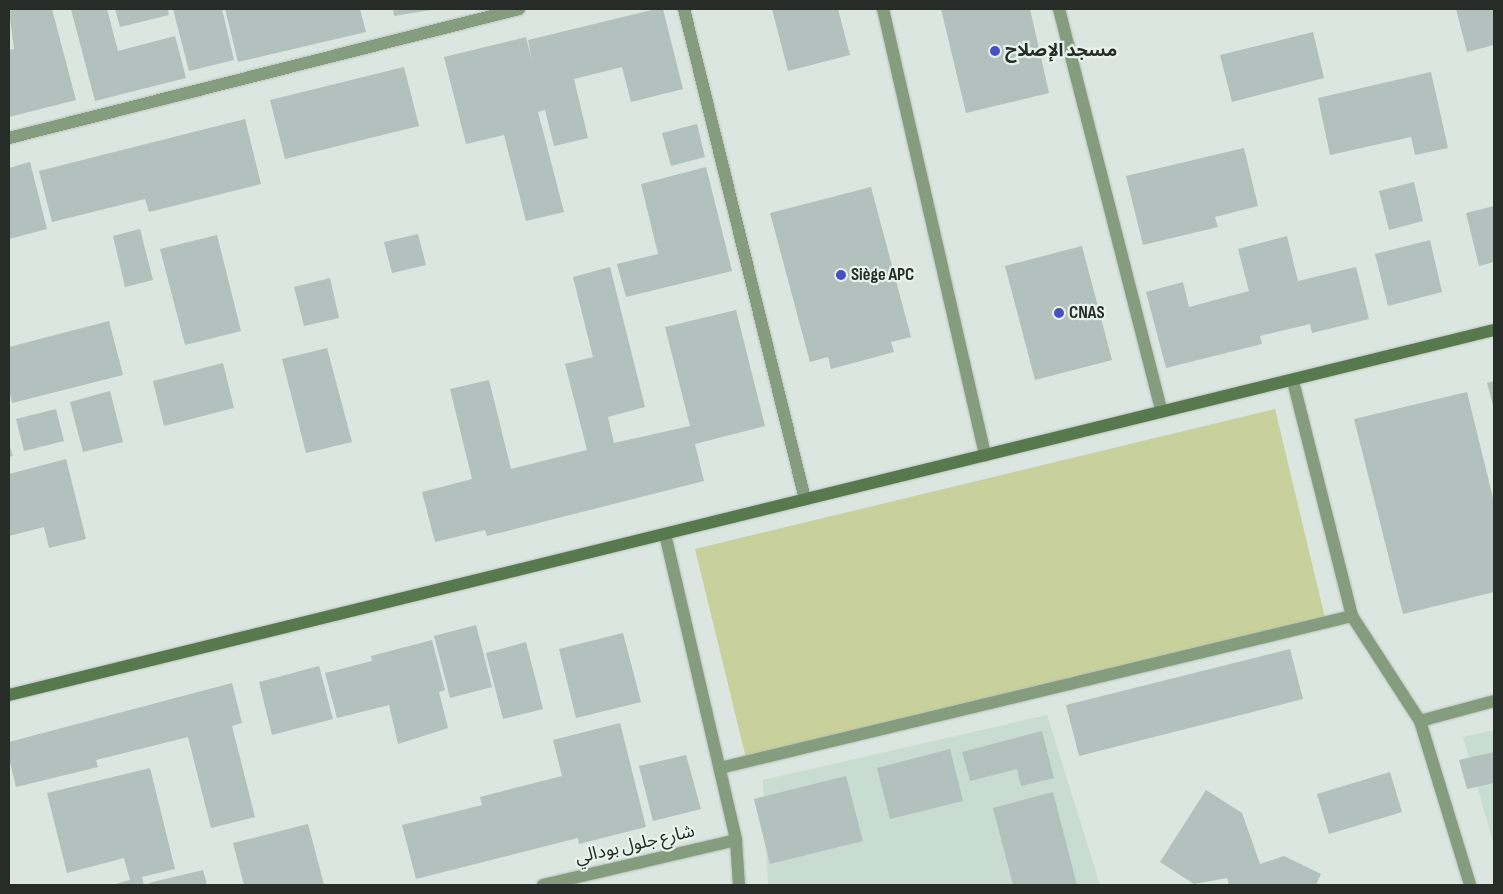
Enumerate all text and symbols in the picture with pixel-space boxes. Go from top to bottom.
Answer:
place label: مسجد الإصلاح [1005,40,1117,62]
marker: مسجد الإصلاح [989,45,1001,57]
place label: Siège APC [851,264,914,286]
marker: Siège APC [835,269,847,281]
place label: CNAS [1069,302,1105,324]
marker: CNAS [1053,307,1065,319]
street label: شارع جلول بودالي [573,821,697,869]

